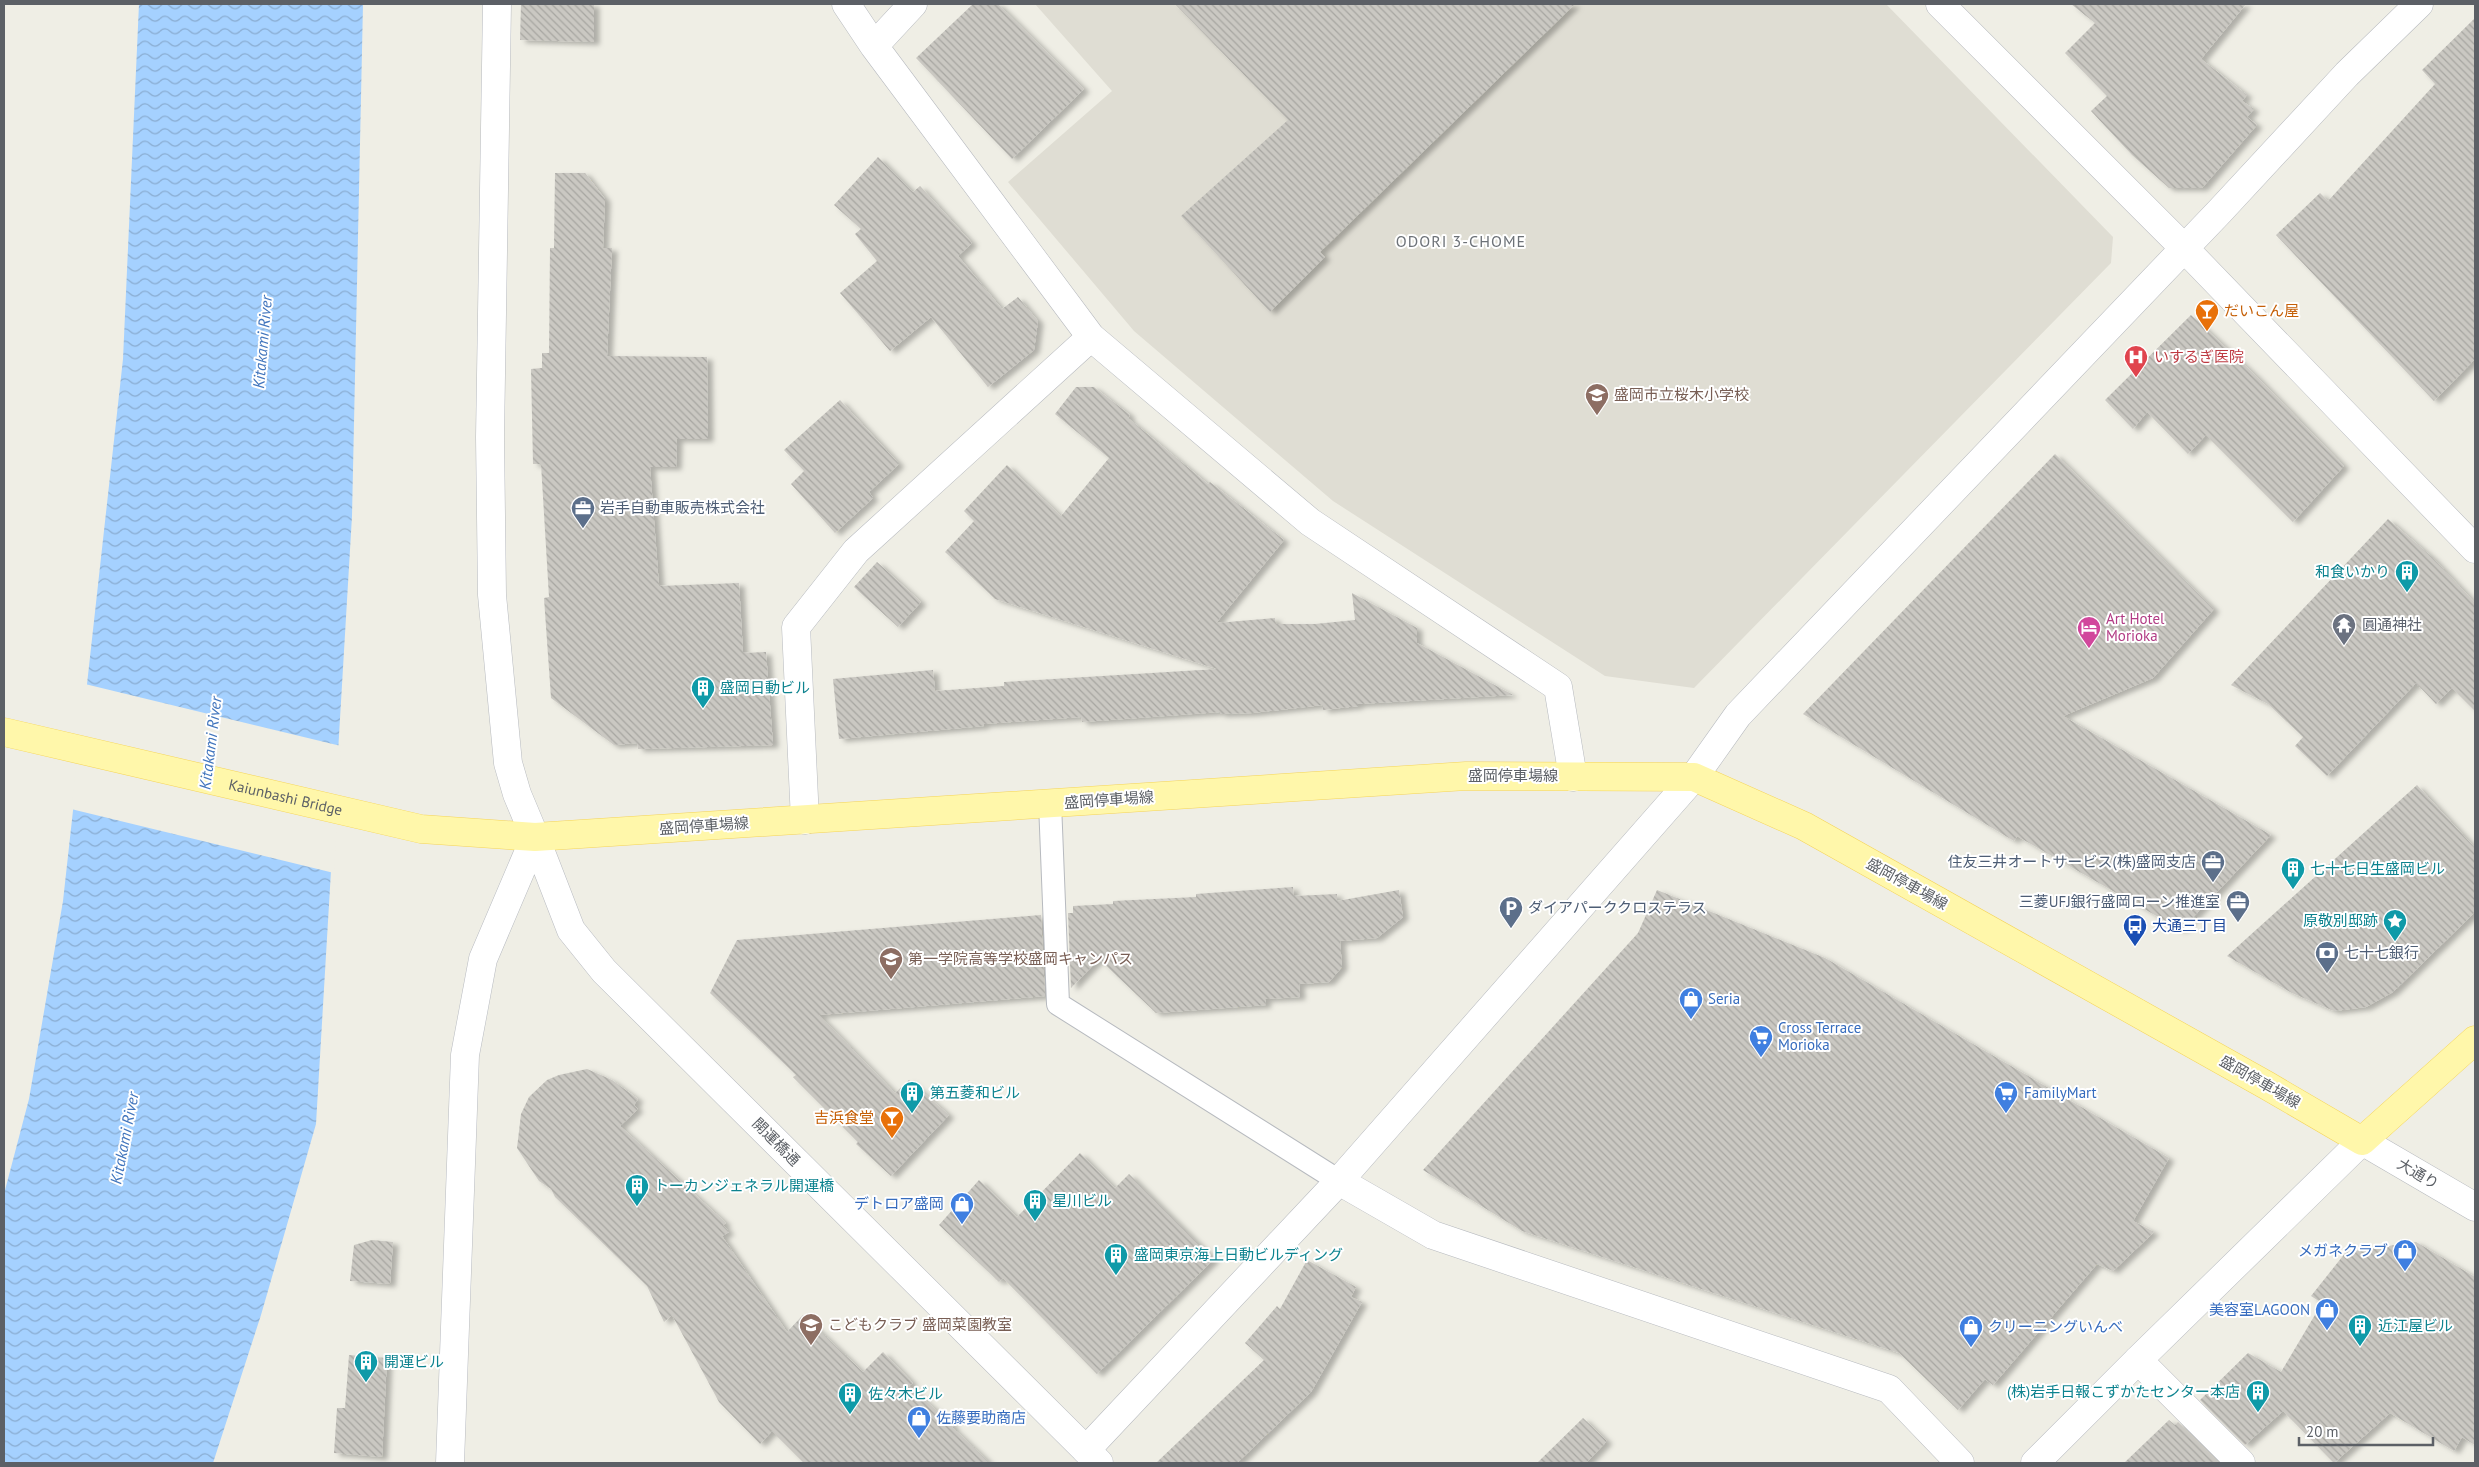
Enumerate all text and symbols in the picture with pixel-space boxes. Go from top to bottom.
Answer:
district label: ODORI 3-CHOME [1396,231,1526,251]
water label: Kitakami River [248,293,276,389]
bar icon: だいこん屋 [2194,298,2220,332]
place label: だいこん屋 [2224,301,2299,320]
hospital icon: いするぎ医院 [2123,344,2149,378]
place label: いするぎ医院 [2154,347,2244,366]
school or university icon: 盛岡市立桜木小学校 [1584,382,1610,416]
place label: 盛岡市立桜木小学校 [1614,385,1749,404]
office icon: 岩手自動車販売株式会社 [570,495,596,529]
place label: 岩手自動車販売株式会社 [600,498,765,517]
building icon: 和食いかり [2394,559,2420,593]
place label: 和食いかり [2315,562,2390,581]
place label: Art Hotel Morioka [2106,609,2165,645]
temple icon: 圓通神社 [2331,612,2357,646]
hotel icon: Art Hotel Morioka [2076,615,2102,649]
place label: 圓通神社 [2362,615,2422,634]
building icon: 盛岡日動ビル [690,675,716,709]
place label: 盛岡日動ビル [720,678,810,697]
water label: Kitakami River [194,694,226,791]
street label: 盛岡停車場線 [1468,766,1558,785]
street label: Kaiunbashi Bridge [227,775,344,819]
street label: 盛岡停車場線 [1063,787,1155,812]
street label: 盛岡停車場線 [658,813,750,838]
office icon: 住友三井オートサービス(株)盛岡支店 [2200,849,2226,883]
place label: 住友三井オートサービス(株)盛岡支店 [1948,852,2196,871]
street label: 盛岡停車場線 [1863,853,1951,914]
building icon: 七十七日生盛岡ビル [2280,856,2306,890]
place label: 七十七日生盛岡ビル [2310,859,2445,878]
office icon: 三菱UFJ銀行盛岡ローン推進室 [2225,889,2251,923]
place label: 三菱UFJ銀行盛岡ローン推進室 [2019,892,2220,911]
parking icon: ダイアパーククロステラス [1498,895,1524,929]
place label: ダイアパーククロステラス [1528,898,1707,917]
place icon: 原敬別邸跡 [2382,908,2408,942]
place label: 原敬別邸跡 [2303,911,2378,930]
bus stop icon: 大通三丁目 [2122,913,2148,947]
place label: 大通三丁目 [2152,916,2227,935]
bank icon: 七十七銀行 [2314,940,2340,974]
place label: 七十七銀行 [2344,943,2419,962]
school or university icon: 第一学院高等学校盛岡キャンパス [878,946,904,980]
place label: 第一学院高等学校盛岡キャンパス [908,949,1133,968]
shop icon: Seria [1678,986,1704,1020]
place label: Seria [1708,989,1740,1008]
place label: Cross Terrace Morioka [1778,1018,1861,1054]
supermarket icon: Cross Terrace Morioka [1748,1024,1774,1058]
street label: 盛岡停車場線 [2217,1051,2304,1112]
building icon: 第五菱和ビル [899,1080,925,1114]
supermarket icon: FamilyMart [1993,1080,2019,1114]
place label: 第五菱和ビル [930,1083,1020,1102]
place label: FamilyMart [2024,1083,2097,1102]
water label: Kitakami River [105,1088,143,1186]
bar icon: 吉浜食堂 [879,1105,905,1139]
place label: 吉浜食堂 [814,1108,874,1127]
street label: 開運橋通 [748,1114,804,1170]
street label: 大通り [2394,1154,2442,1193]
building icon: トーカンジェネラル開運橋 [624,1173,650,1207]
place label: トーカンジェネラル開運橋 [654,1176,834,1195]
building icon: 星川ビル [1022,1188,1048,1222]
shop icon: デトロア盛岡 [949,1191,975,1225]
place label: 星川ビル [1052,1191,1112,1210]
place label: デトロア盛岡 [854,1194,944,1213]
shop icon: メガネクラブ [2392,1238,2418,1272]
place label: メガネクラブ [2298,1241,2388,1260]
building icon: 盛岡東京海上日動ビルディング [1103,1242,1129,1276]
place label: 盛岡東京海上日動ビルディング [1134,1245,1343,1264]
shop icon: 美容室LAGOON [2314,1297,2340,1331]
place label: 美容室LAGOON [2209,1300,2310,1319]
school or university icon: こどもクラブ 盛岡菜園教室 [798,1312,824,1346]
building icon: 近江屋ビル [2347,1313,2373,1347]
shop icon: クリーニングいんべ [1958,1314,1984,1348]
place label: こどもクラブ 盛岡菜園教室 [828,1315,1012,1334]
place label: 近江屋ビル [2378,1316,2453,1335]
place label: クリーニングいんべ [1988,1317,2123,1336]
building icon: 開運ビル [353,1349,379,1383]
place label: 開運ビル [384,1352,444,1371]
building icon: (株)岩手日報こずかたセンター本店 [2245,1379,2271,1413]
building icon: 佐々木ビル [837,1381,863,1415]
place label: (株)岩手日報こずかたセンター本店 [2007,1382,2240,1401]
place label: 佐々木ビル [868,1384,943,1403]
shop icon: 佐藤要助商店 [906,1405,932,1439]
place label: 佐藤要助商店 [936,1408,1026,1427]
scale bar [2299,1414,2433,1446]
text: 20 m [2306,1422,2339,1441]

